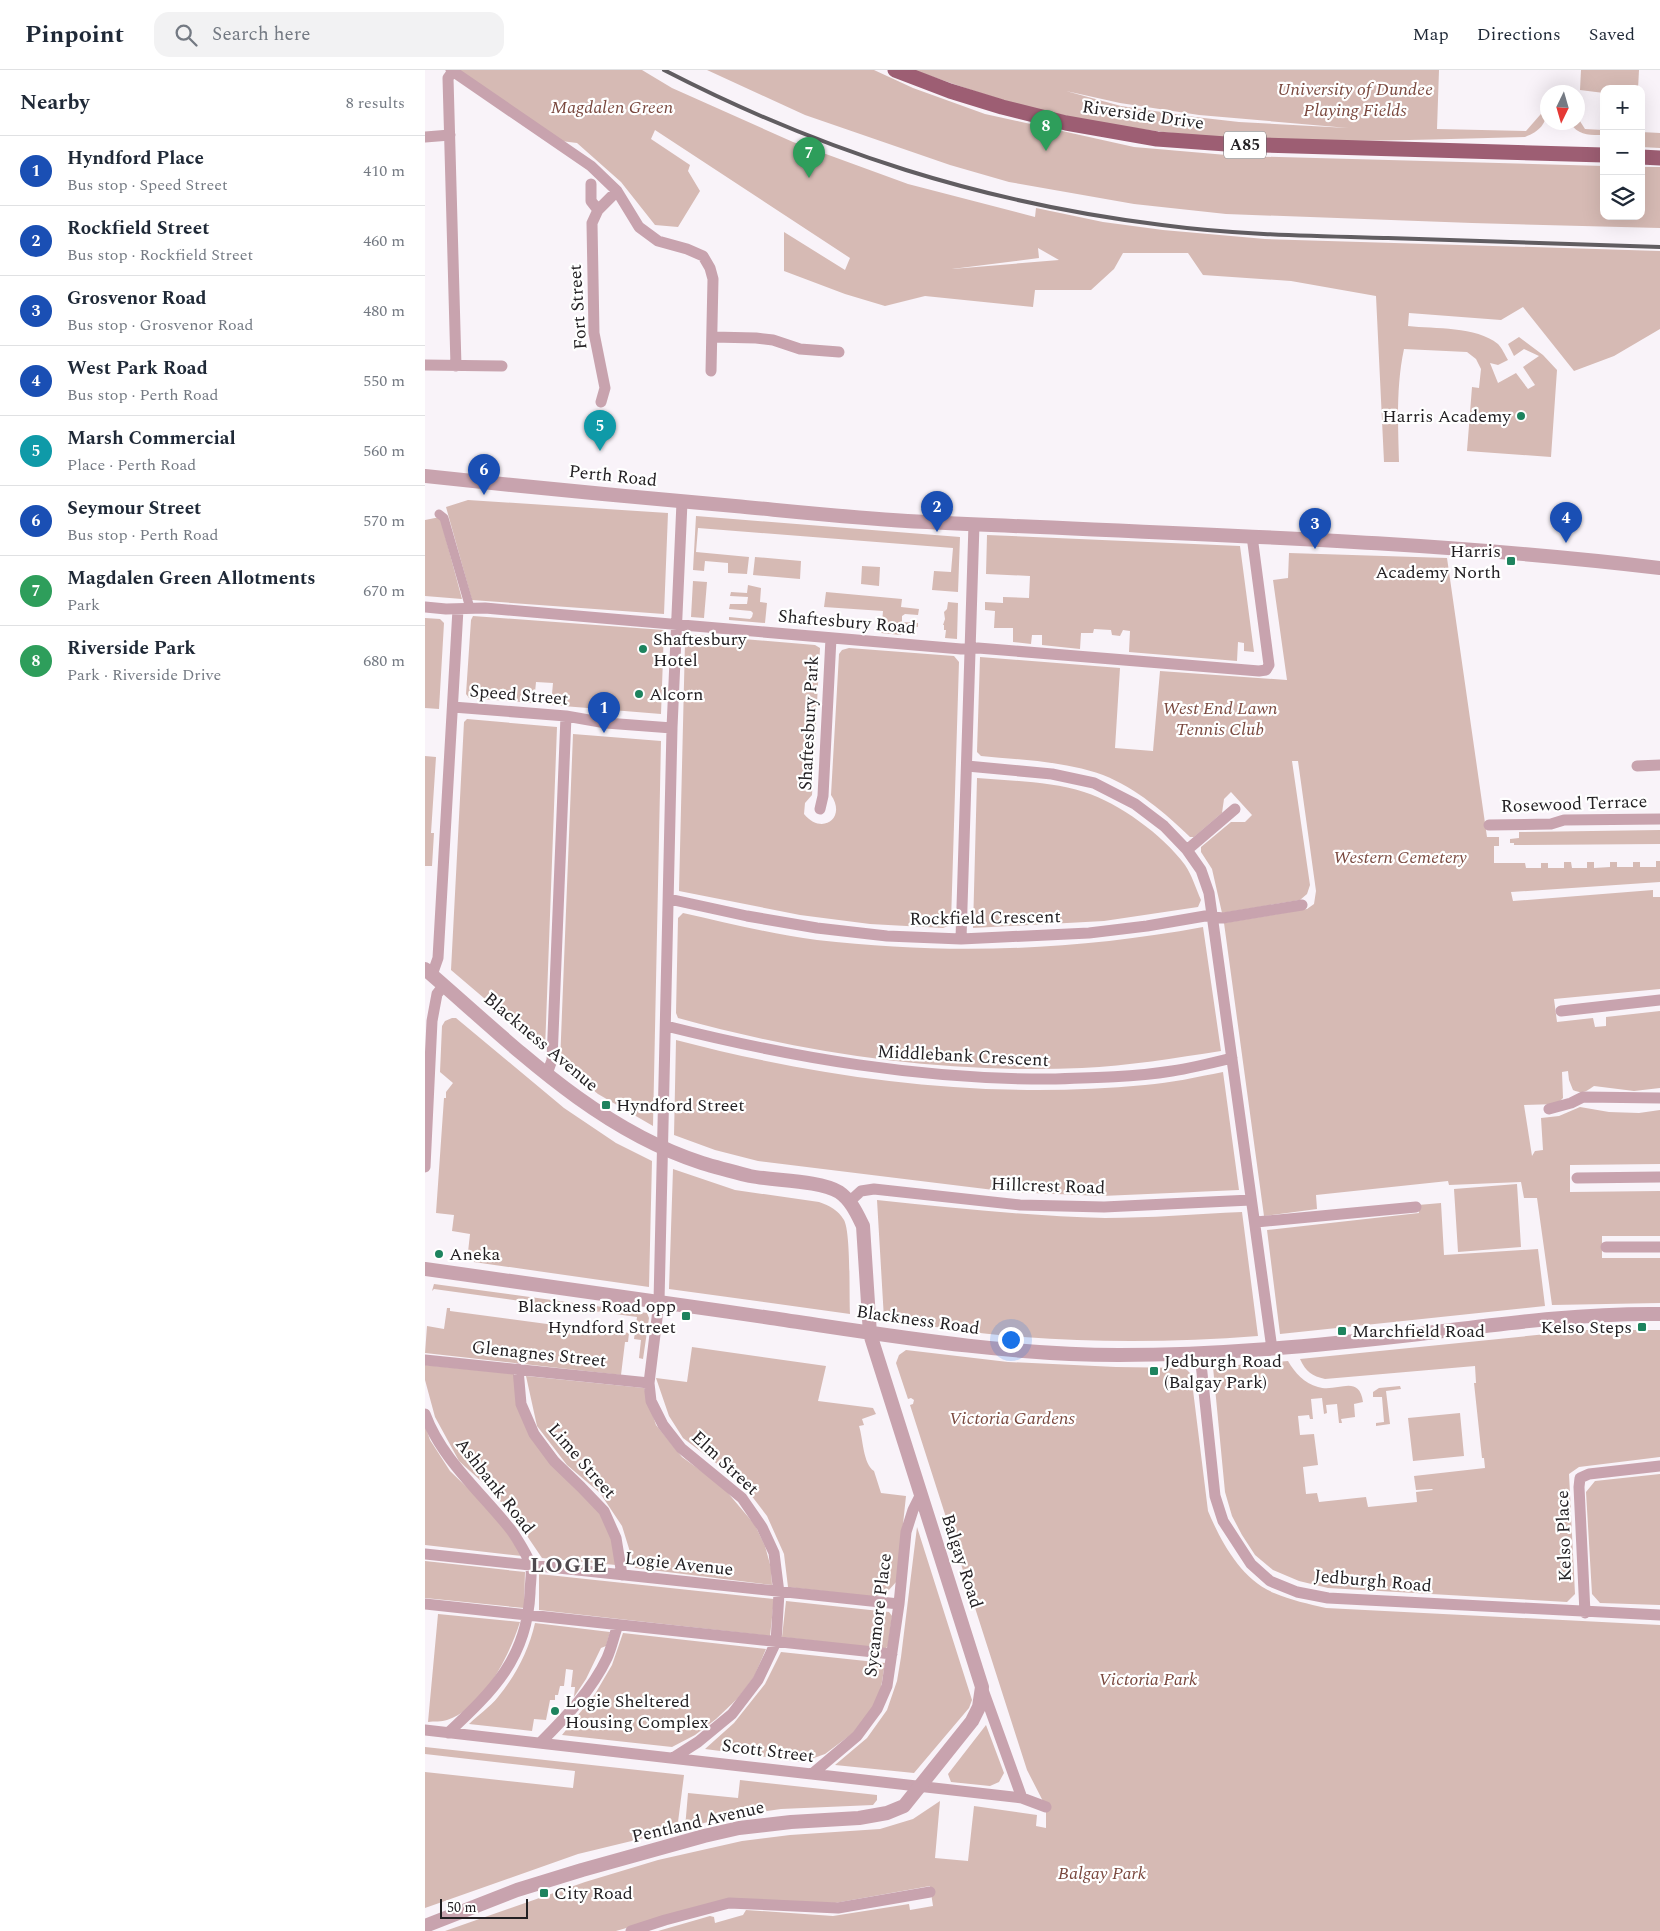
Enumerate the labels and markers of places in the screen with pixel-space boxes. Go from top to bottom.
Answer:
pin: 8 [1030,110,1062,151]
pin: 7 [793,137,825,178]
place label: Harris Academy [1382,403,1512,430]
pin: 5 [584,410,616,451]
marker: Harris Academy [1515,410,1527,422]
pin: 6 [468,454,500,495]
pin: 2 [921,491,953,532]
pin: 4 [1550,502,1582,543]
pin: 3 [1299,508,1331,549]
place label: Harris Academy North [1375,538,1501,586]
marker: Harris Academy North [1505,555,1517,567]
place label: Shaftesbury Hotel [653,626,748,674]
marker: Shaftesbury Hotel [637,643,649,655]
place label: Alcorn [649,681,704,708]
marker: Alcorn [633,688,645,700]
pin: 1 [588,692,620,733]
place label: Hyndford Street [616,1092,745,1119]
marker: Hyndford Street [600,1099,612,1111]
place label: Aneka [449,1241,500,1268]
marker: Aneka [433,1248,445,1260]
place label: Blackness Road opp Hyndford Street [517,1293,676,1341]
marker: Blackness Road opp Hyndford Street [680,1310,692,1322]
place label: Kelso Steps [1541,1314,1632,1341]
place label: Marchfield Road [1352,1318,1485,1345]
marker: Kelso Steps [1636,1321,1648,1333]
marker: Marchfield Road [1336,1325,1348,1337]
place label: Jedburgh Road (Balgay Park) [1164,1348,1282,1396]
marker: Jedburgh Road (Balgay Park) [1148,1365,1160,1377]
place label: Logie Sheltered Housing Complex [565,1688,709,1736]
marker: Logie Sheltered Housing Complex [549,1705,561,1717]
place label: City Road [554,1880,633,1907]
marker: City Road [538,1887,550,1899]

